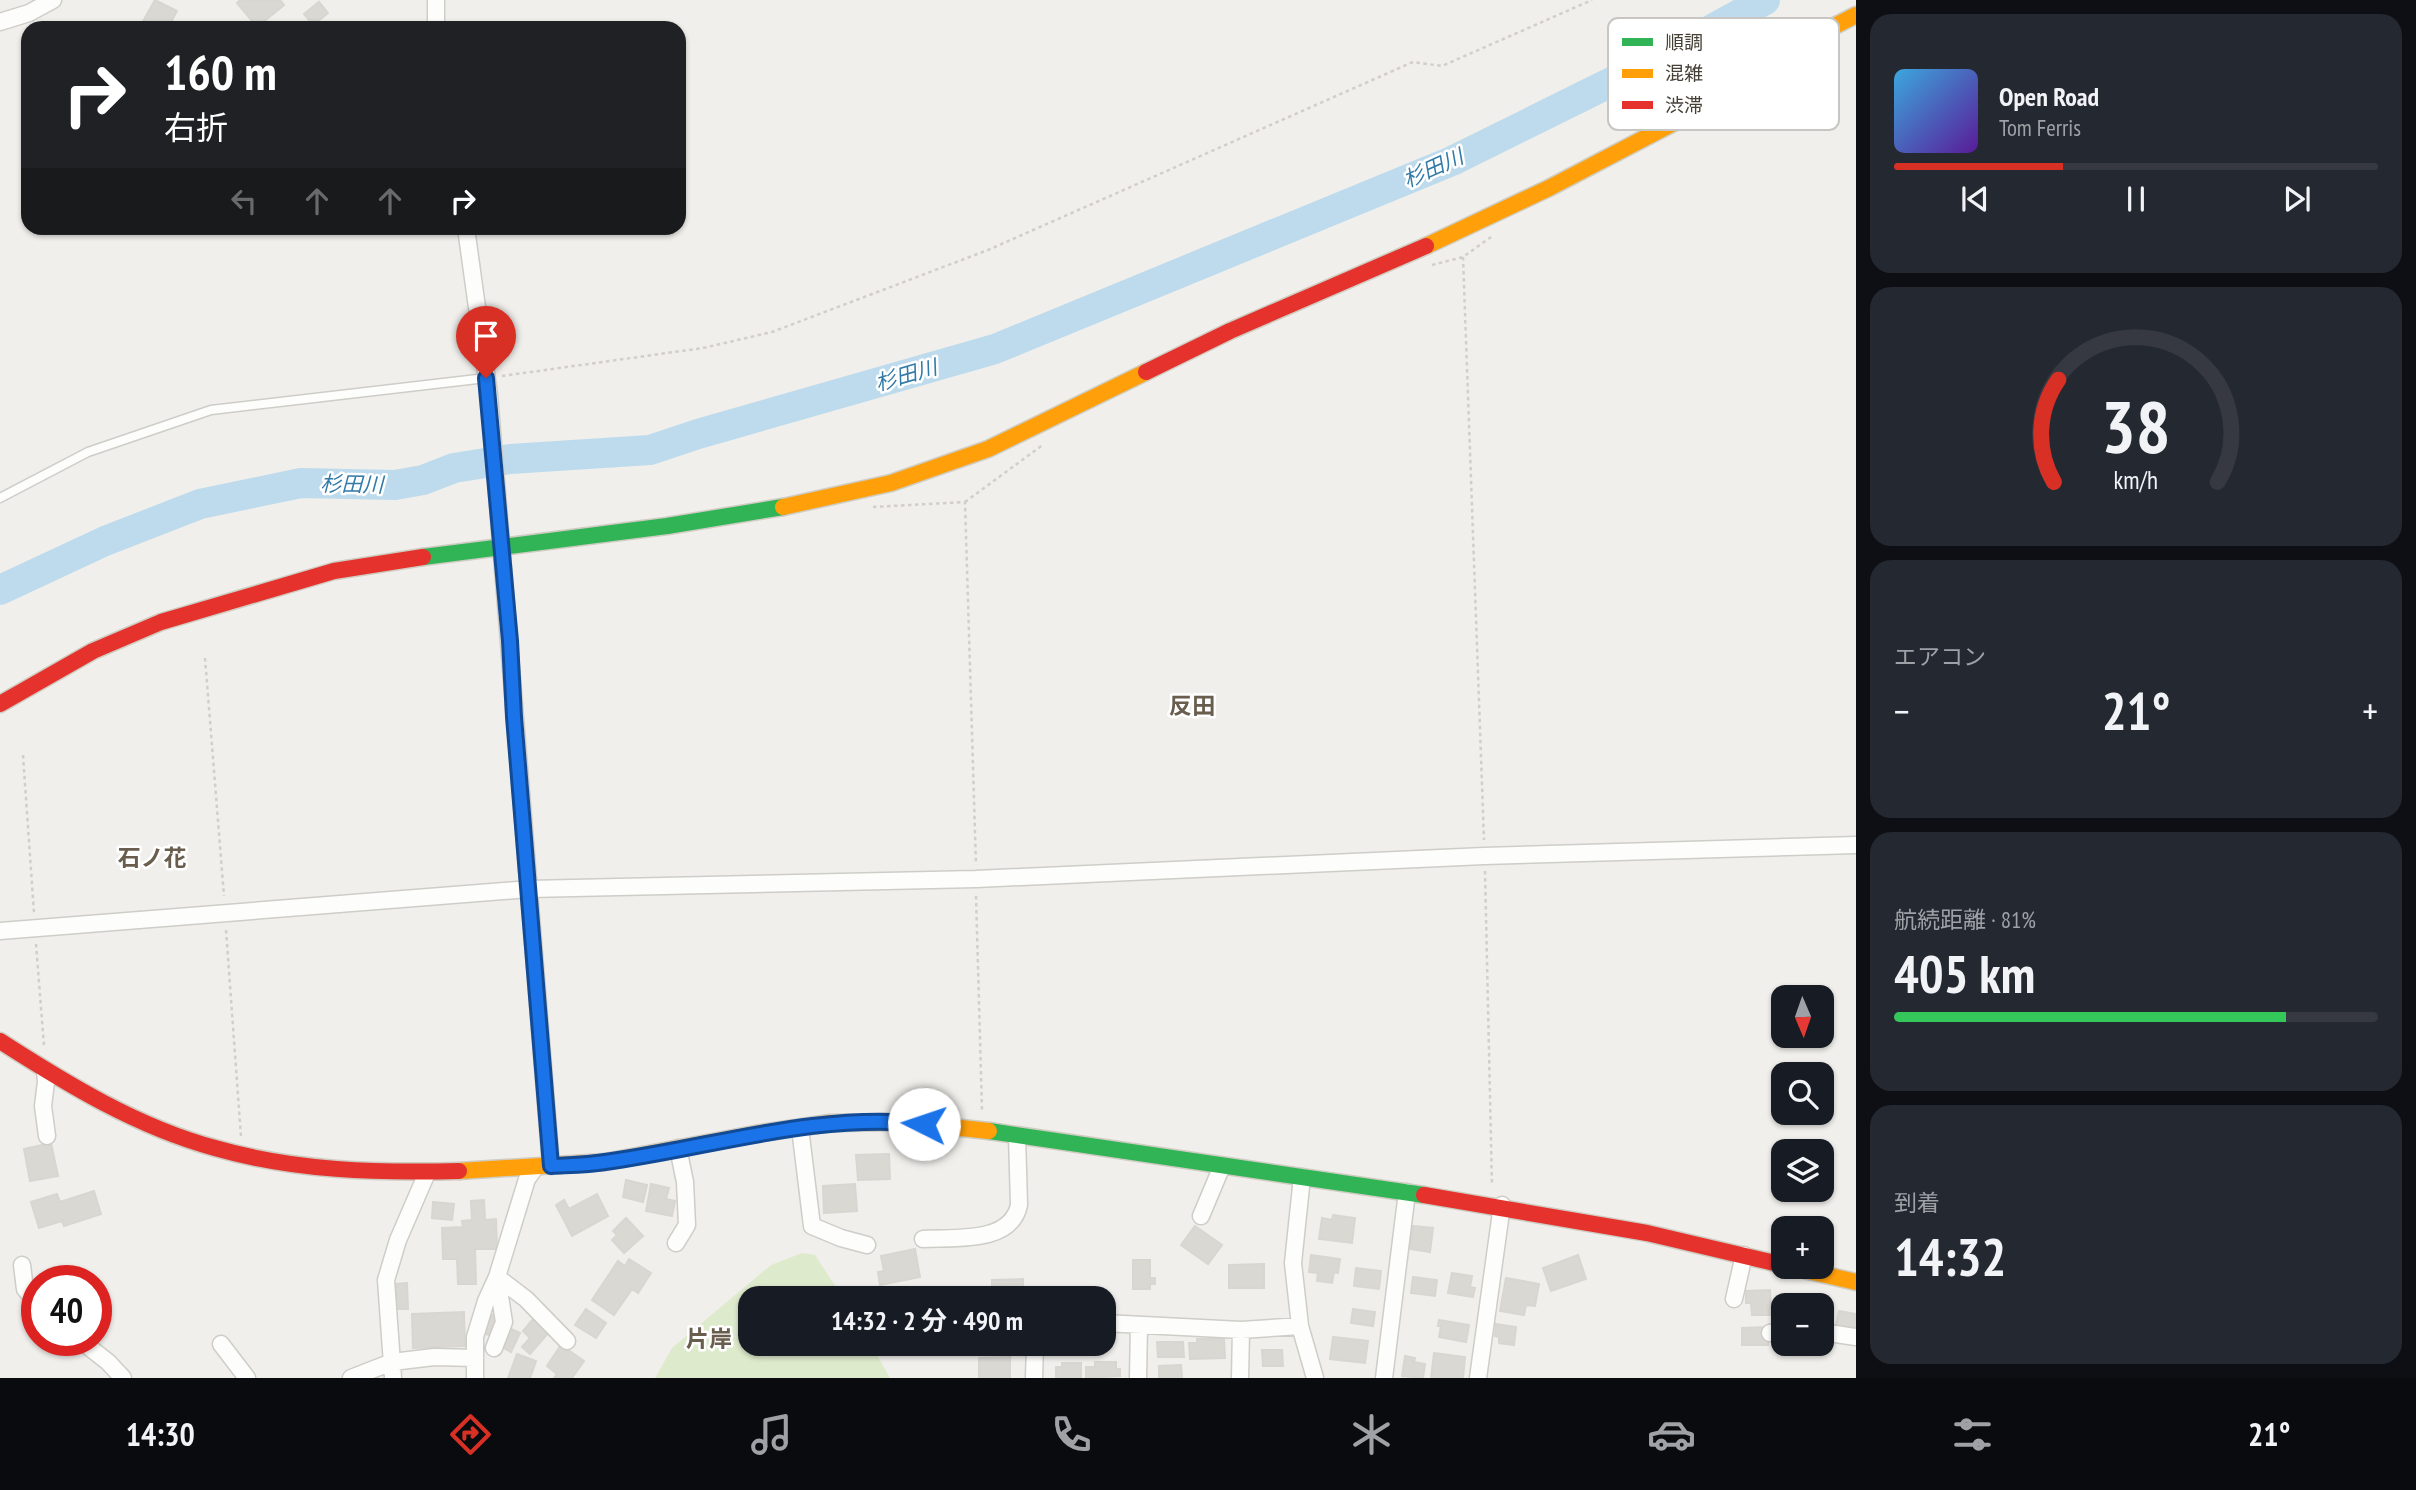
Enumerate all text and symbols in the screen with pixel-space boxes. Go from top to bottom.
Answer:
legend [1608,18,1839,130]
text: 順調 [1665,30,1703,54]
text: 160 m [164,40,277,104]
icon: right [49,49,140,140]
text: 混雑 [1665,61,1703,85]
text: Open Road [1999,80,2099,113]
text: 渋滞 [1665,93,1703,117]
text: 右折 [164,106,228,148]
text: Tom Ferris [1999,113,2081,142]
water label: 杉田川 [1399,142,1469,193]
icon: previous [1956,180,1994,218]
icon: pause [2117,180,2155,218]
icon: next [2278,180,2316,218]
icon: left [225,182,263,220]
icon: ahead [298,182,336,220]
icon: ahead [371,182,409,220]
icon: right [444,182,482,220]
pin [456,306,516,378]
icon: arrive [467,317,505,355]
water label: 杉田川 [872,353,942,397]
text: 38 [2101,379,2171,473]
text: km/h [2114,464,2158,496]
water label: 杉田川 [320,470,386,498]
text: エアコン [1894,642,1986,671]
text: 21° [2102,677,2170,744]
text: − [1894,686,1910,735]
text: + [2362,686,2378,735]
district label: 反田 [1169,691,1215,720]
district label: 石ノ花 [118,843,187,872]
text: 航続距離 · 81% [1894,905,2036,934]
text: 405 km [1894,940,2035,1007]
north arrow [1771,985,1834,1048]
map controls [1771,985,1834,1356]
button: search [1771,1062,1834,1125]
position arrow [887,1087,961,1161]
button: layers [1771,1139,1834,1202]
text: 到着 [1894,1188,1940,1217]
button: + [1771,1216,1834,1279]
text: 14:32 [1894,1223,2006,1290]
speed limit sign: 40 [21,1265,112,1356]
button: − [1771,1293,1834,1356]
text: 14:32 · 2 分 · 490 m [831,1304,1023,1337]
district label: 片岸 [686,1324,732,1353]
icon: directions [446,1410,495,1459]
icon: music [747,1410,796,1459]
icon: phone [1047,1410,1096,1459]
icon: climate [1347,1410,1396,1459]
icon: car [1647,1410,1696,1459]
icon: filters [1948,1410,1997,1459]
text: 14:30 [126,1413,195,1455]
text: 21° [2248,1413,2290,1455]

